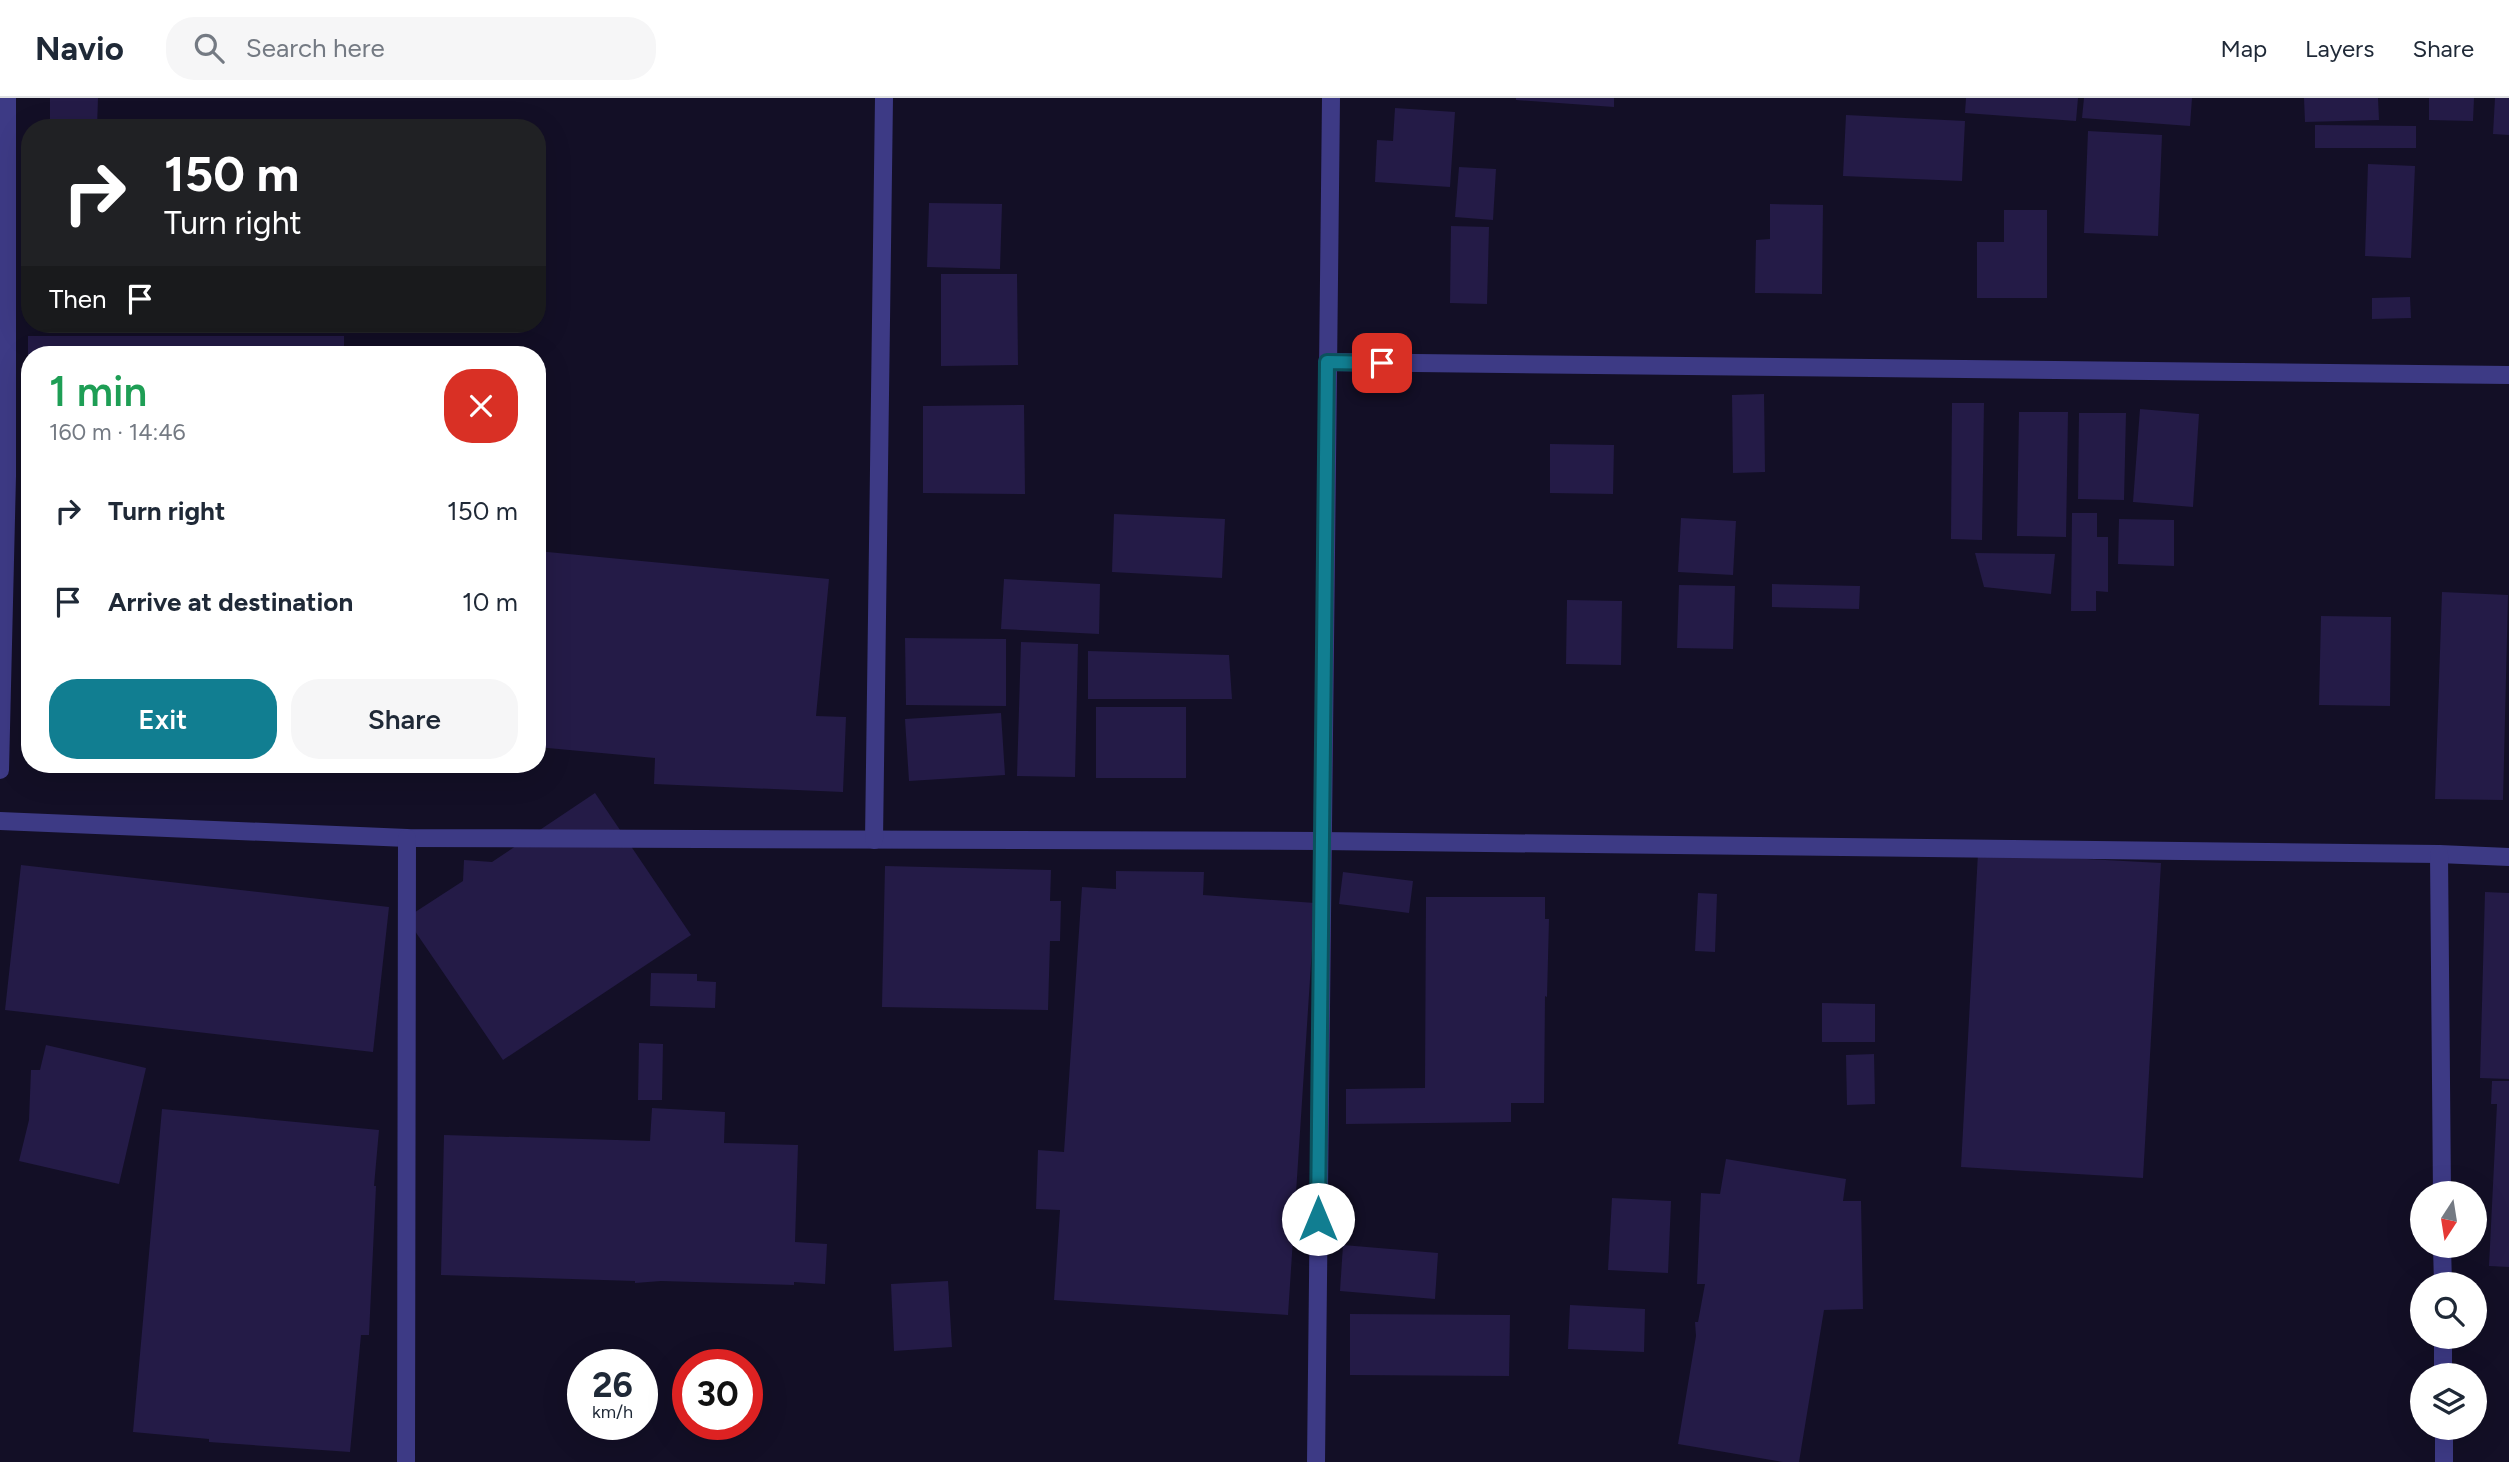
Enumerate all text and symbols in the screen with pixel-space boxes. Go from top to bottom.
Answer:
search box [166,17,656,80]
text: Navio [35,29,124,68]
icon: search [190,29,228,67]
text: Search here [246,32,385,64]
text: Map [2220,34,2267,63]
text: Layers [2305,34,2374,63]
text: Share [2412,34,2474,63]
text: 150 m [164,144,299,203]
icon: right [49,147,140,238]
text: Turn right [164,204,302,242]
icon: arrive [121,280,159,318]
text: Then [49,283,107,315]
pin [1352,333,1412,393]
icon: arrive [1363,344,1401,382]
text: 1 min [49,366,147,417]
button: close [444,369,518,443]
text: 160 m · 14:46 [49,418,186,446]
icon: right [49,492,87,530]
text: Turn right [108,495,225,527]
text: 150 m [447,495,518,527]
icon: arrive [49,583,87,621]
text: Arrive at destination [108,586,353,618]
text: 10 m [462,586,518,618]
button: Exit [49,679,277,759]
button: Share [291,679,518,759]
north arrow [2410,1181,2487,1258]
map controls [2410,1181,2487,1440]
position arrow [1281,1182,1355,1256]
button: search [2410,1272,2487,1349]
speed limit sign: 30 [672,1349,763,1440]
button: layers [2410,1363,2487,1440]
text: 26 [592,1364,633,1406]
text: km/h [592,1401,633,1423]

